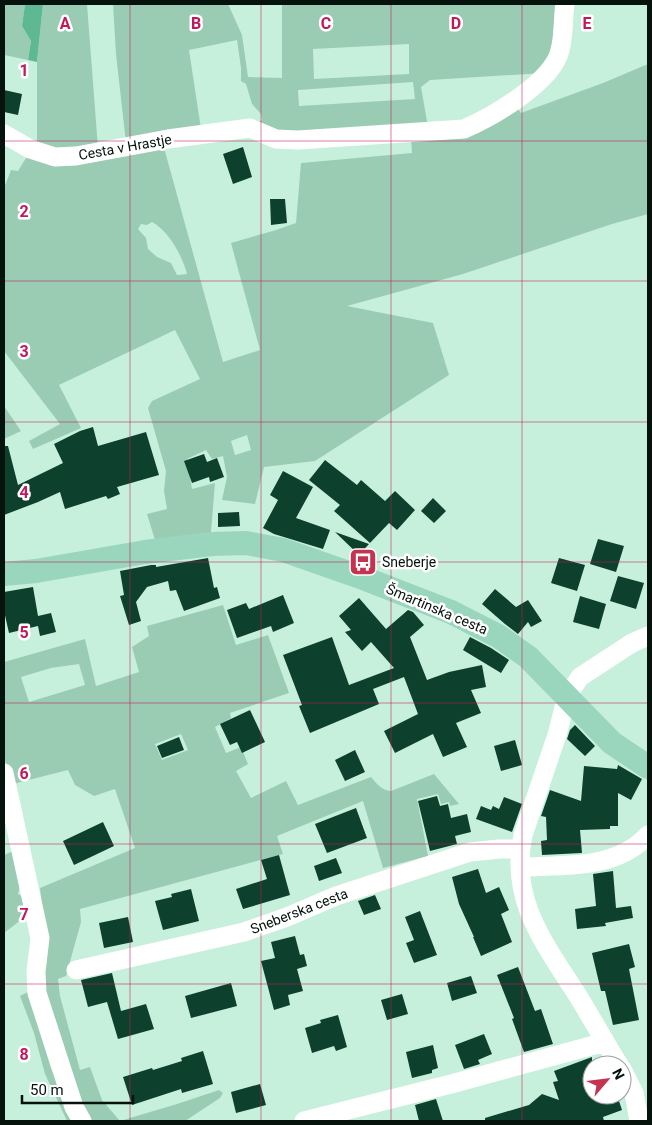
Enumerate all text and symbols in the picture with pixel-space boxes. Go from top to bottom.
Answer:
text: A [60,14,71,33]
text: B [191,14,201,33]
text: C [321,14,331,33]
text: D [451,14,461,33]
text: E [583,14,592,33]
text: 1 [19,61,29,80]
street label: Cesta v Hrastje [77,131,173,163]
text: 2 [19,202,29,221]
text: 3 [19,342,29,361]
text: 4 [19,483,29,502]
bus stop icon: Sneberje [348,547,378,577]
place label: Sneberje [382,554,436,570]
street label: Šmartinska cesta [384,579,490,638]
text: 5 [19,623,29,642]
text: 6 [19,764,29,783]
street label: Sneberska cesta [248,885,350,937]
text: 7 [19,905,29,924]
text: 8 [19,1045,29,1064]
north arrow [582,1055,632,1105]
text: N [609,1066,628,1082]
scale bar [22,1072,134,1104]
text: 50 m [30,1081,64,1099]

